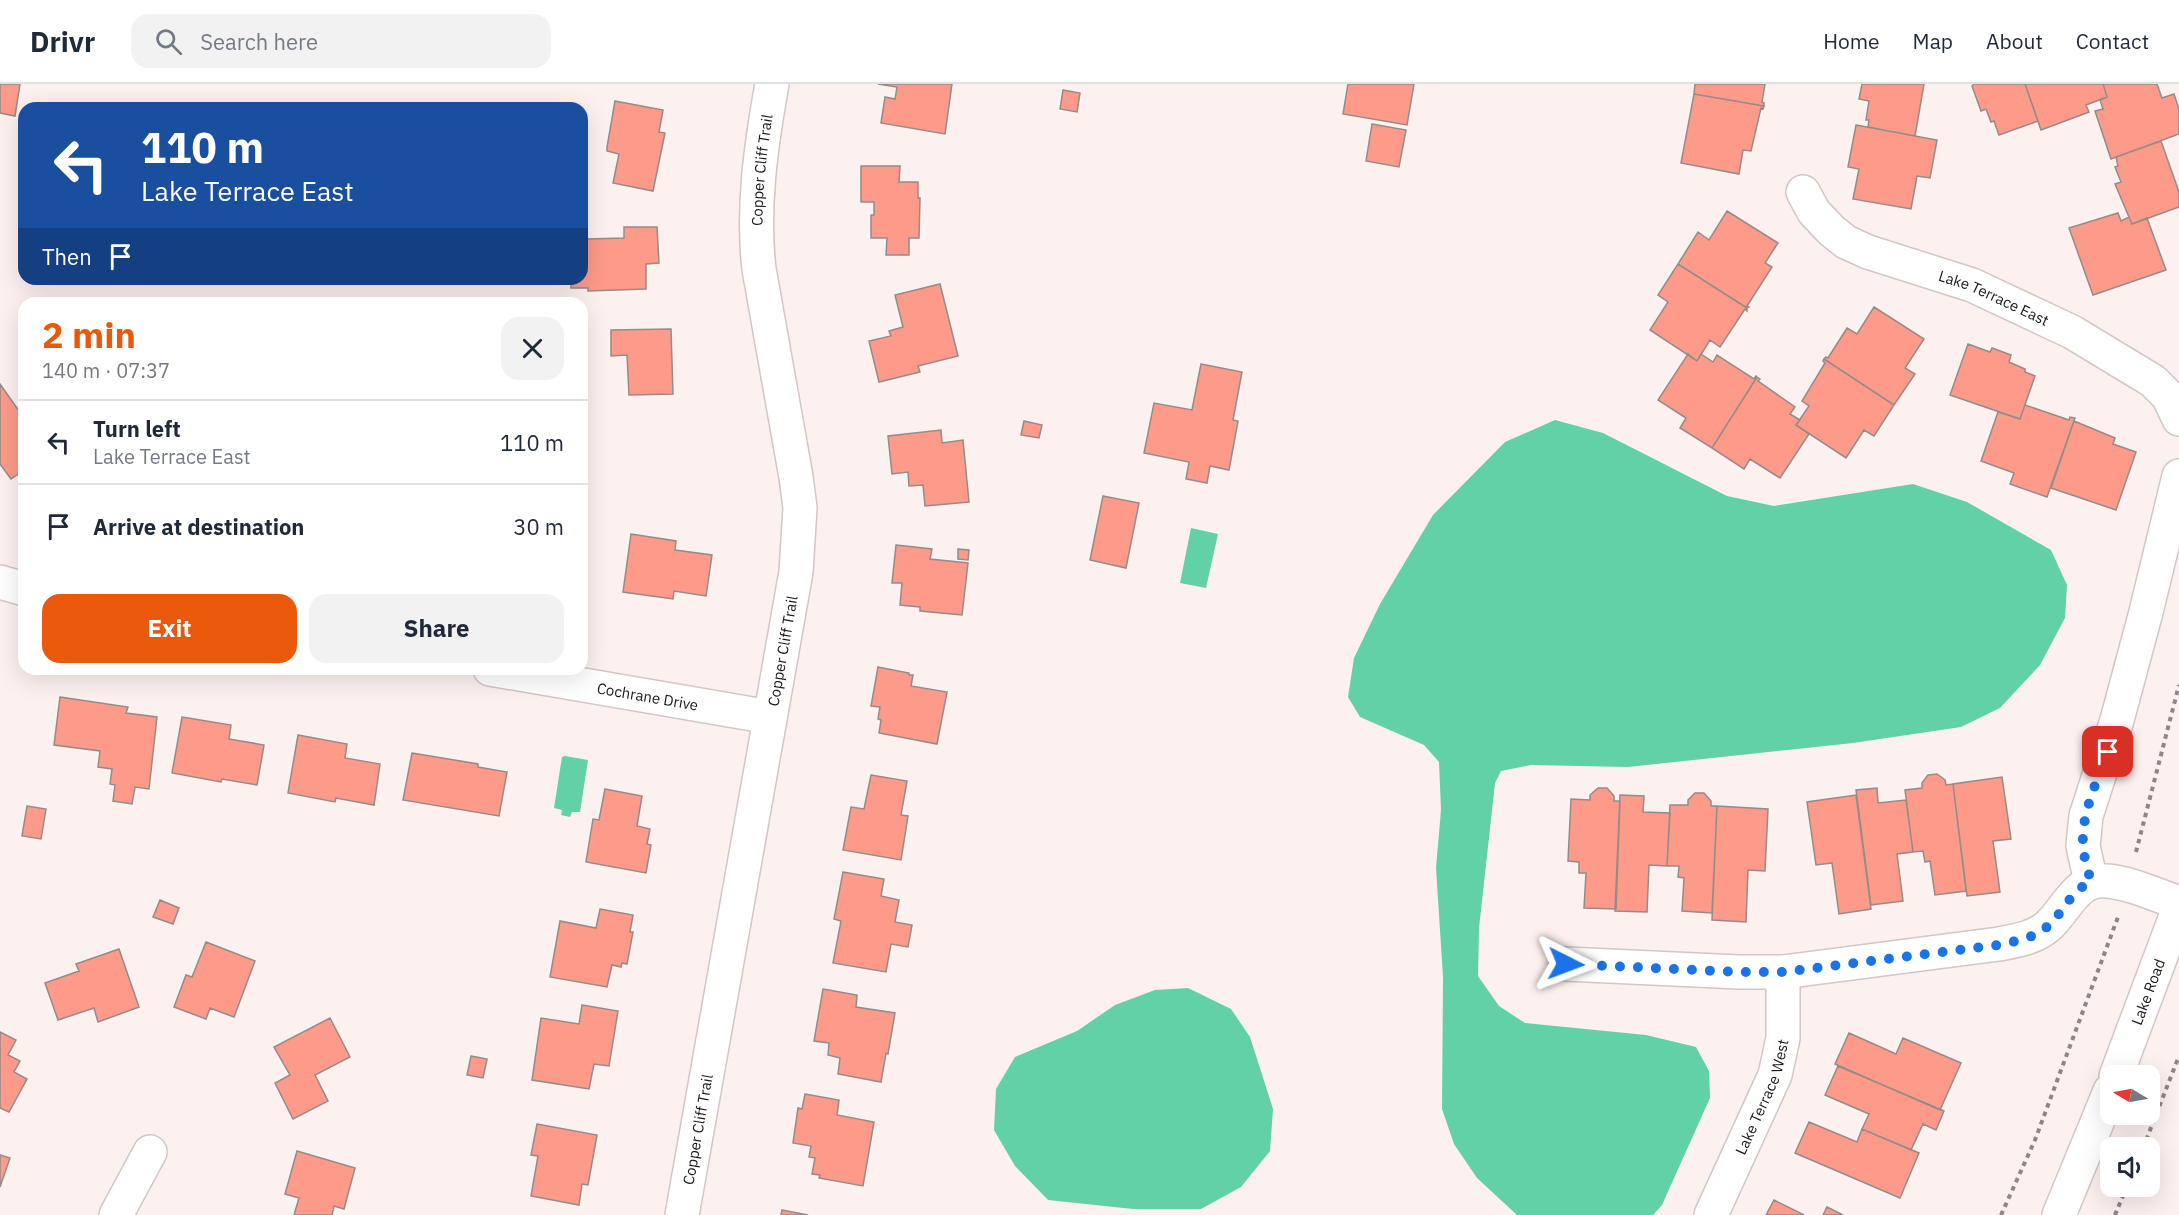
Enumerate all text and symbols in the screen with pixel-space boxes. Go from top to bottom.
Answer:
search box [131,14,551,68]
text: Drivr [30,23,95,60]
icon: search [152,25,185,58]
text: Search here [200,27,318,56]
text: Home [1823,27,1880,55]
text: Map [1913,27,1953,55]
text: About [1986,27,2043,55]
text: Contact [2076,27,2149,55]
street label: Copper Cliff Trail [747,113,776,226]
text: 110 m [141,120,264,175]
icon: left [42,126,120,204]
text: Lake Terrace East [141,173,354,208]
icon: arrive [104,240,137,273]
text: Then [42,242,92,271]
street label: Lake Terrace East [1936,266,2052,329]
text: 2 min [42,311,136,358]
button: close [501,317,564,380]
text: 140 m · 07:37 [42,357,170,384]
text: Turn left [93,414,181,443]
icon: left [42,426,75,459]
text: 110 m [500,428,564,457]
text: Lake Terrace East [93,443,251,470]
icon: arrive [42,510,75,543]
text: Arrive at destination [93,512,304,541]
text: 30 m [513,512,564,541]
button: Exit [42,594,297,663]
button: Share [309,594,564,663]
street label: Copper Cliff Trail [763,594,801,708]
street label: Cochrane Drive [596,678,700,714]
pin [2082,726,2133,777]
icon: arrive [2091,735,2124,768]
position arrow [1534,932,1598,996]
street label: Lake Road [2127,956,2169,1028]
street label: Lake Terrace West [1730,1037,1792,1158]
north arrow [2100,1065,2160,1125]
map controls [2100,1065,2160,1197]
street label: Copper Cliff Trail [678,1072,716,1186]
button: sound [2100,1137,2160,1197]

